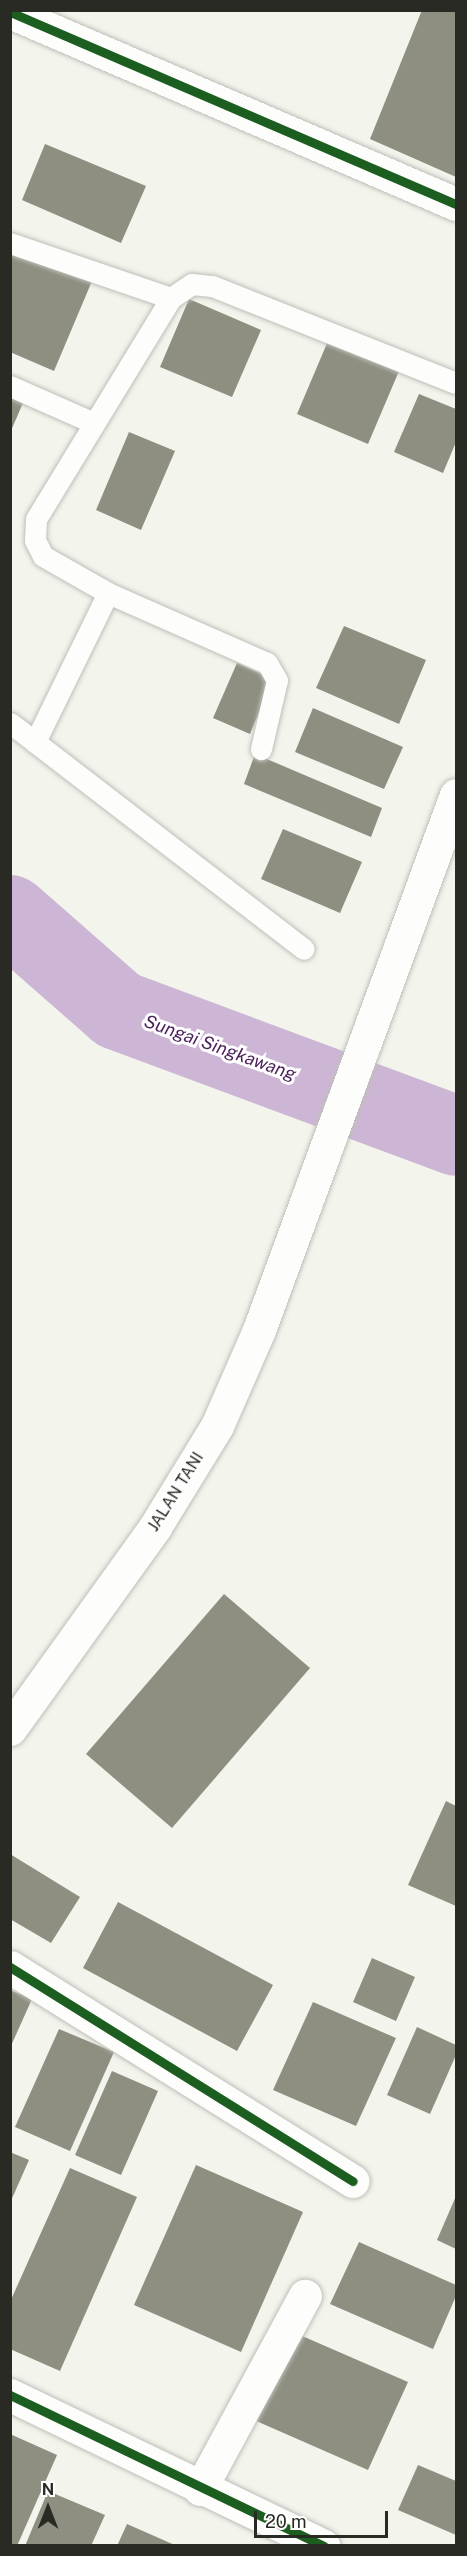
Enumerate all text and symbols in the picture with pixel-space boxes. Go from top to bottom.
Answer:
water label: Sungai Singkawang [141,1010,299,1086]
street label: JALAN TANI [144,1449,208,1535]
north arrow [18,2478,78,2538]
text: N [42,2480,54,2499]
scale bar [257,2499,390,2537]
text: 20 m [265,2511,307,2532]

